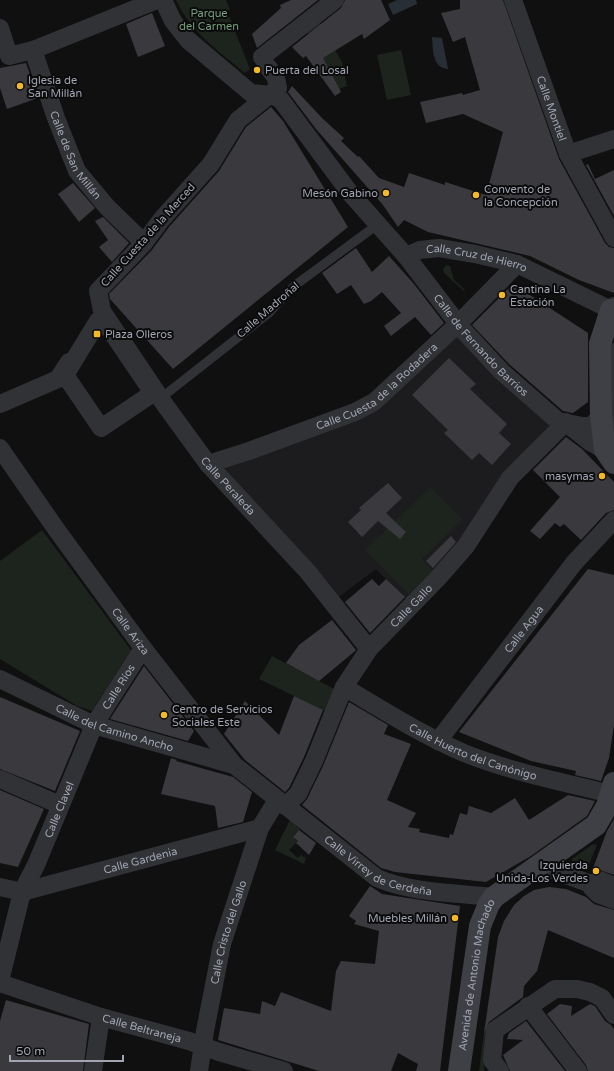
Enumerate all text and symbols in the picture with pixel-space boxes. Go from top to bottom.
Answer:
park label: Parque del Carmen [179,7,239,33]
place label: Puerta del Losal [265,64,349,77]
marker: Puerta del Losal [252,65,262,75]
place label: Iglesia de San Millán [28,74,82,100]
street label: Calle Montiel [534,74,569,143]
marker: Iglesia de San Millán [15,81,25,91]
street label: Calle de San Millán [48,109,104,202]
street label: Calle Cuesta de la Merced [98,180,198,289]
place label: Convento de la Concepción [484,183,558,209]
place label: Mesón Gabino [302,187,378,200]
marker: Mesón Gabino [381,188,391,198]
marker: Convento de la Concepción [471,190,481,200]
street label: Calle Cruz de Hierro [425,241,530,275]
street label: Calle Madroñal [234,279,302,341]
place label: Cantina La Estación [510,283,566,309]
marker: Cantina La Estación [497,290,507,300]
street label: Calle de Fernando Barrios [431,291,531,399]
place label: Plaza Olleros [105,328,172,341]
marker: Plaza Olleros [92,329,102,339]
street label: Calle Cuesta de la Rodadera [314,340,440,432]
street label: Calle Peraleda [198,454,258,517]
place label: masymas [545,470,594,483]
marker: masymas [597,471,607,481]
street label: Calle Gallo [387,581,435,630]
street label: Calle Agua [501,603,546,655]
street label: Calle Ariza [109,605,152,657]
street label: Calle Ríos [99,662,138,712]
street label: Calle del Camino Ancho [54,701,175,754]
place label: Centro de Servicios Sociales Este [172,703,272,729]
marker: Centro de Servicios Sociales Este [159,710,169,720]
street label: Calle Huerto del Canónigo [407,720,539,782]
street label: Calle Clavel [41,780,76,840]
street label: Calle Virrey de Cerdeña [322,832,433,898]
street label: Calle Gardenia [102,844,179,876]
place label: Izquierda Unida-Los Verdes [496,859,588,885]
marker: Izquierda Unida-Los Verdes [591,866,601,876]
street label: Calle Cristo del Gallo [208,878,249,985]
street label: Avenida de Antonio Machado [455,896,498,1052]
place label: Muebles Millán [368,912,447,925]
marker: Muebles Millán [450,913,460,923]
street label: Calle Beltraneja [101,1011,183,1045]
scale bar [10,1037,123,1063]
text: 50 m [16,1044,45,1058]

